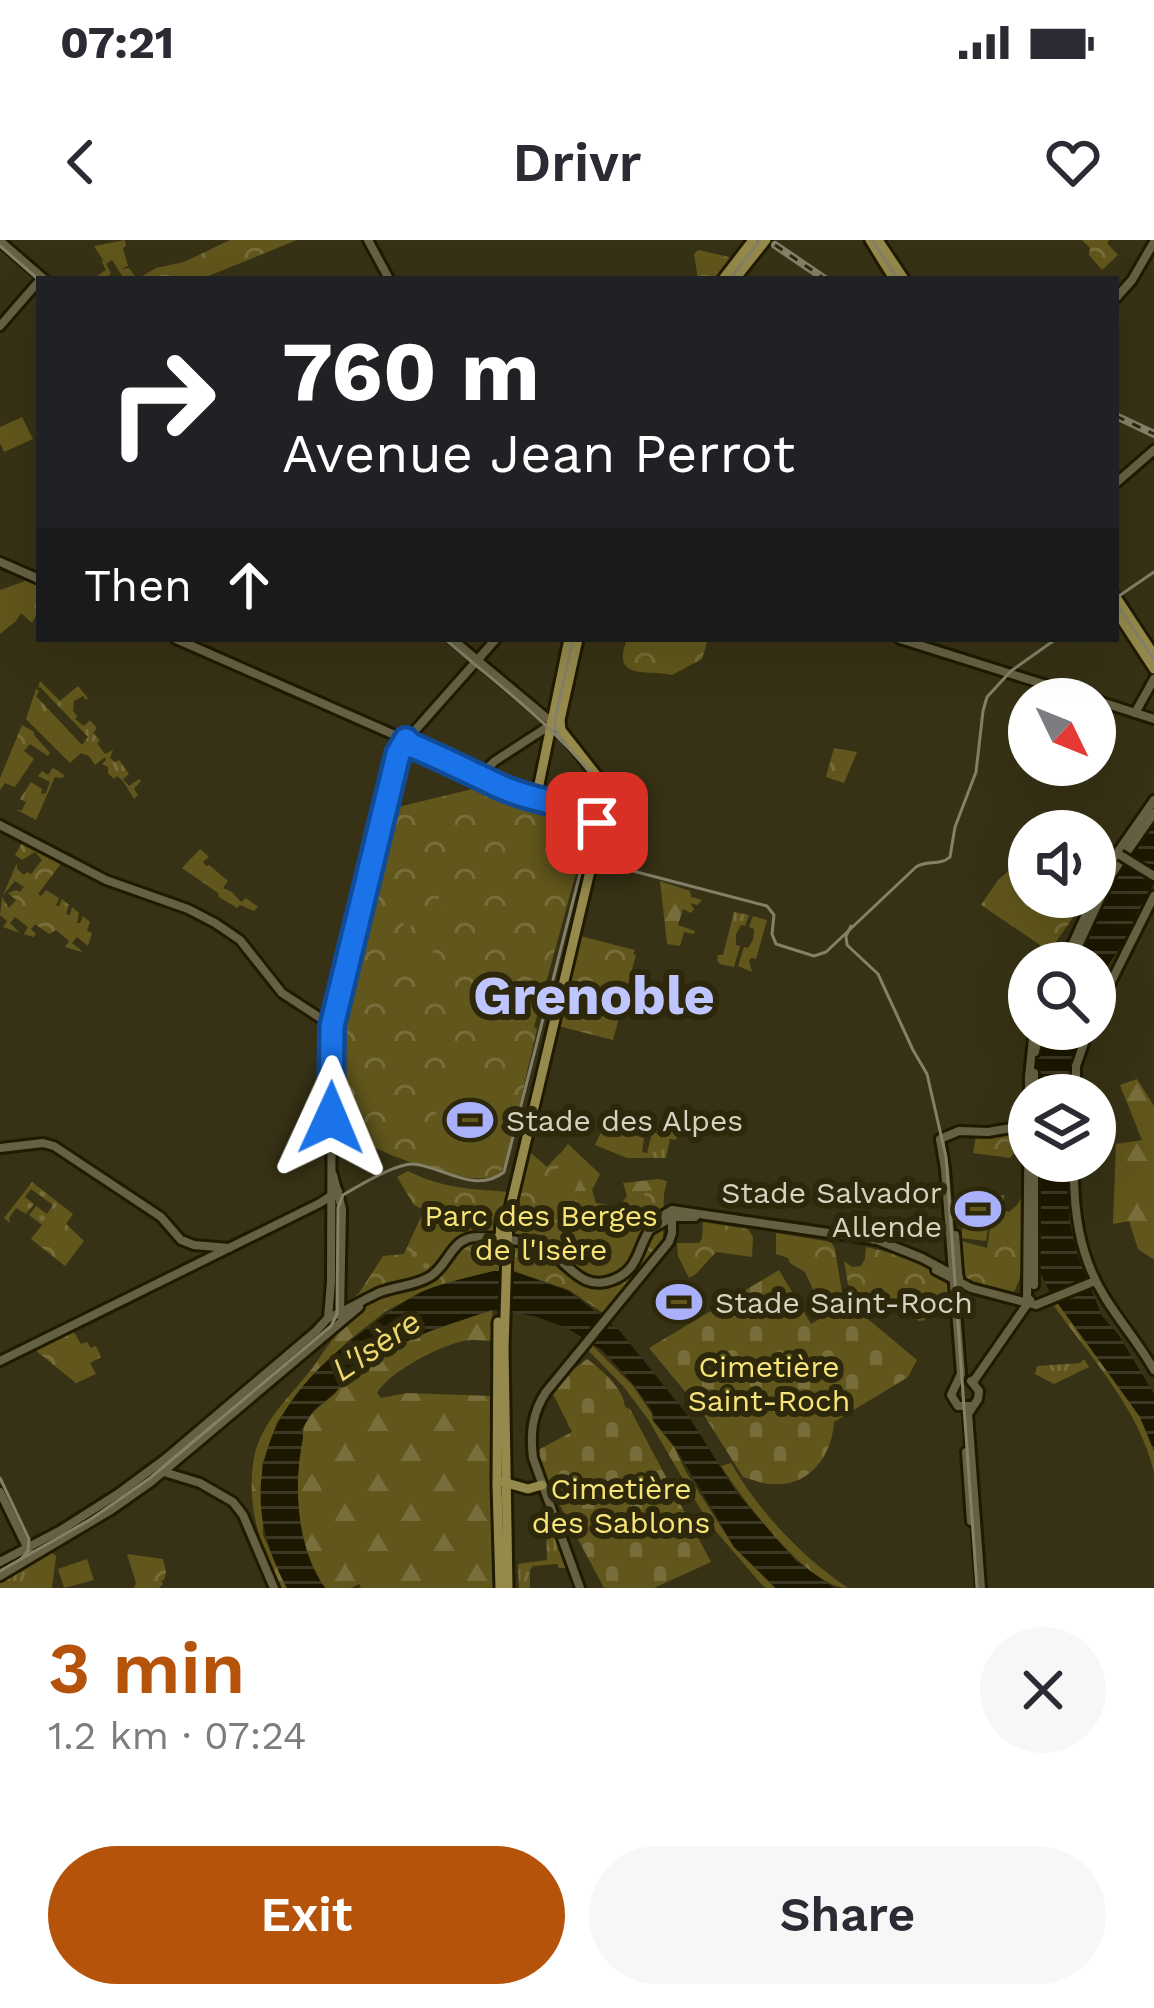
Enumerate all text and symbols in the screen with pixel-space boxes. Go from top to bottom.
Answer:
text: 07:21 [60,16,174,69]
icon: back [48,129,114,195]
icon: heart [1040,129,1106,195]
text: Drivr [513,131,641,194]
text: 760 m [282,322,540,420]
icon: right [84,324,240,480]
text: Avenue Jean Perrot [282,422,795,485]
icon: ahead [216,552,282,618]
text: Then [84,559,192,612]
north arrow [1008,678,1116,786]
map controls [1008,678,1116,1182]
pin [546,772,648,874]
icon: arrive [564,790,630,856]
button: sound [1008,810,1116,918]
button: search [1008,942,1116,1050]
district label: Grenoble [473,964,715,1027]
position arrow [268,1055,394,1181]
button: layers [1008,1074,1116,1182]
sports icon: Stade des Alpes [445,1095,495,1145]
place label: Stade des Alpes [506,1103,743,1138]
place label: Stade Salvador Allende [721,1175,942,1244]
sports icon: Stade Salvador Allende [953,1184,1003,1234]
park label: Parc des Berges de l'Isère [424,1198,658,1267]
sports icon: Stade Saint-Roch [654,1277,704,1327]
place label: Stade Saint-Roch [715,1285,973,1320]
water label: L'Isère [324,1301,428,1389]
park label: Cimetière Saint-Roch [688,1349,850,1418]
park label: Cimetière des Sablons [532,1471,710,1540]
text: 3 min [48,1626,245,1710]
button: close [980,1627,1106,1753]
text: 1.2 km · 07:24 [48,1713,307,1758]
button: Exit [48,1846,565,1984]
button: Share [589,1846,1106,1984]

